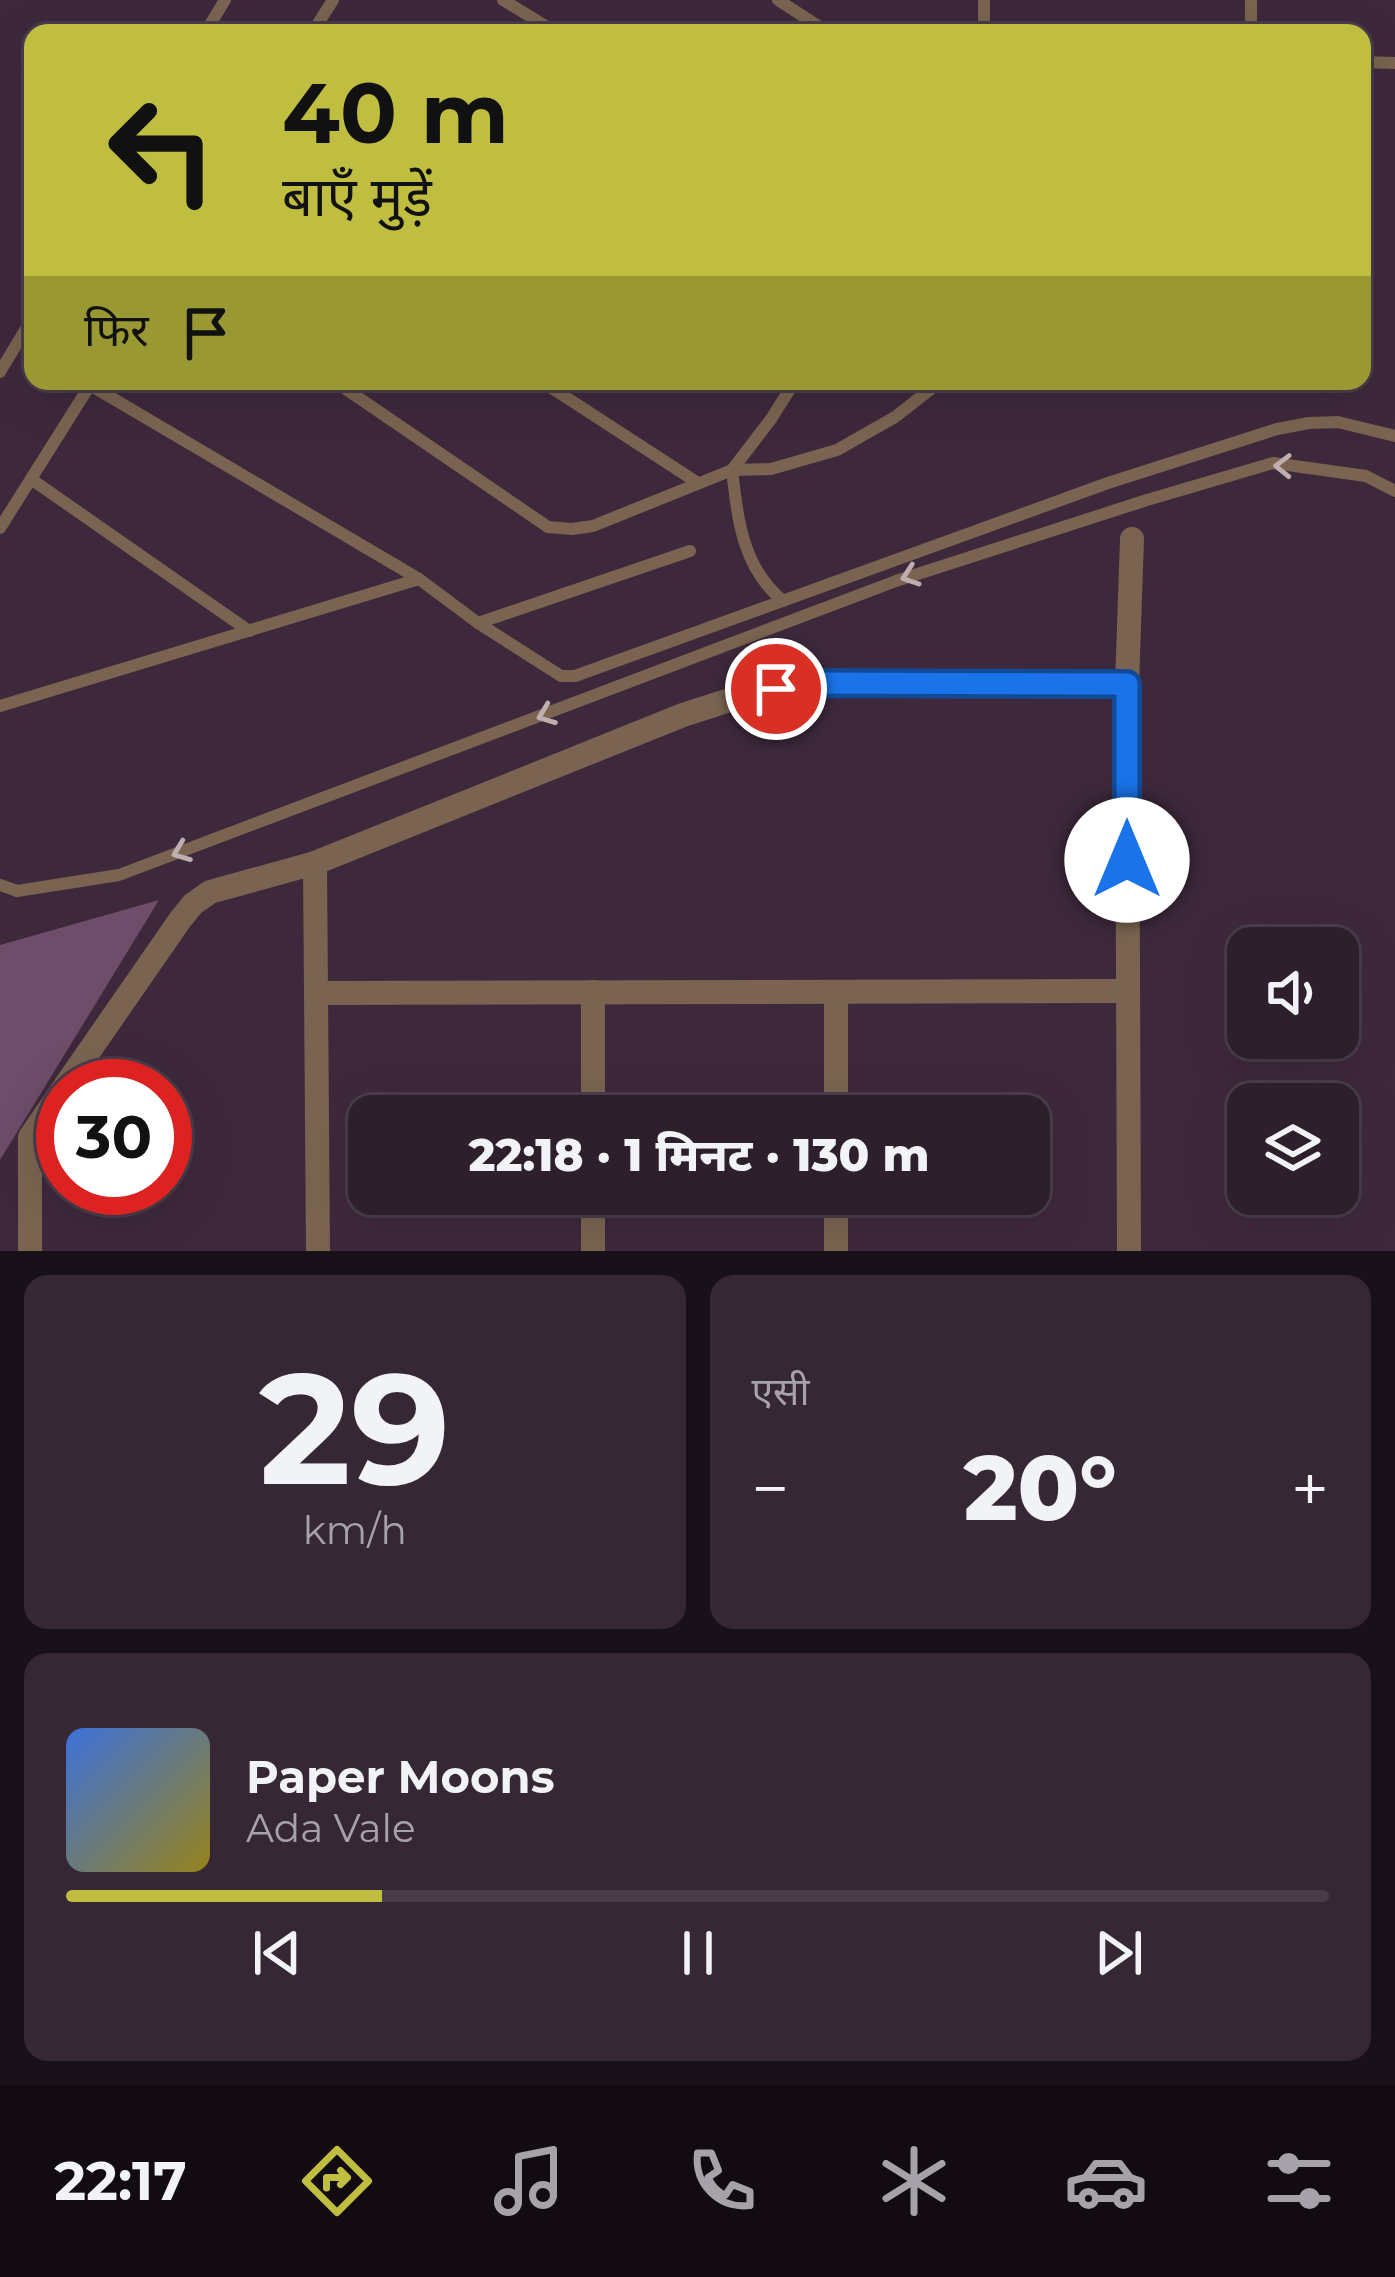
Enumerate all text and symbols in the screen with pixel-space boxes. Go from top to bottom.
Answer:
text: 40 m [282,62,509,164]
icon: left [84,72,240,228]
text: बाएँ मुड़ें [282,164,432,230]
icon: arrive [173,300,239,366]
text: फिर [84,302,149,357]
one-way arrow [1273,454,1292,480]
one-way arrow [900,562,921,587]
pin [725,638,827,740]
icon: arrive [743,656,809,722]
one-way arrow [536,700,557,725]
position arrow [1064,797,1190,923]
one-way arrow [171,838,192,862]
map controls [1227,927,1359,1215]
button: sound [1227,927,1359,1059]
speed limit sign: 30 [36,1059,192,1215]
button: layers [1227,1083,1359,1215]
text: 22:18 · 1 मिनट · 130 m [469,1127,929,1182]
text: 29 [259,1333,450,1523]
text: एसी [752,1367,810,1415]
text: 20° [964,1433,1117,1543]
text: − [752,1448,789,1529]
text: + [1291,1448,1329,1529]
text: km/h [303,1506,407,1554]
text: Paper Moons [246,1749,555,1804]
text: Ada Vale [246,1804,416,1852]
icon: previous [244,1920,310,1986]
icon: pause [665,1920,731,1986]
icon: next [1086,1920,1152,1986]
icon: directions [295,2139,379,2223]
icon: music [487,2139,571,2223]
icon: phone [680,2139,764,2223]
icon: climate [872,2139,956,2223]
icon: car [1064,2139,1148,2223]
icon: filters [1257,2139,1341,2223]
text: 22:17 [54,2148,187,2214]

